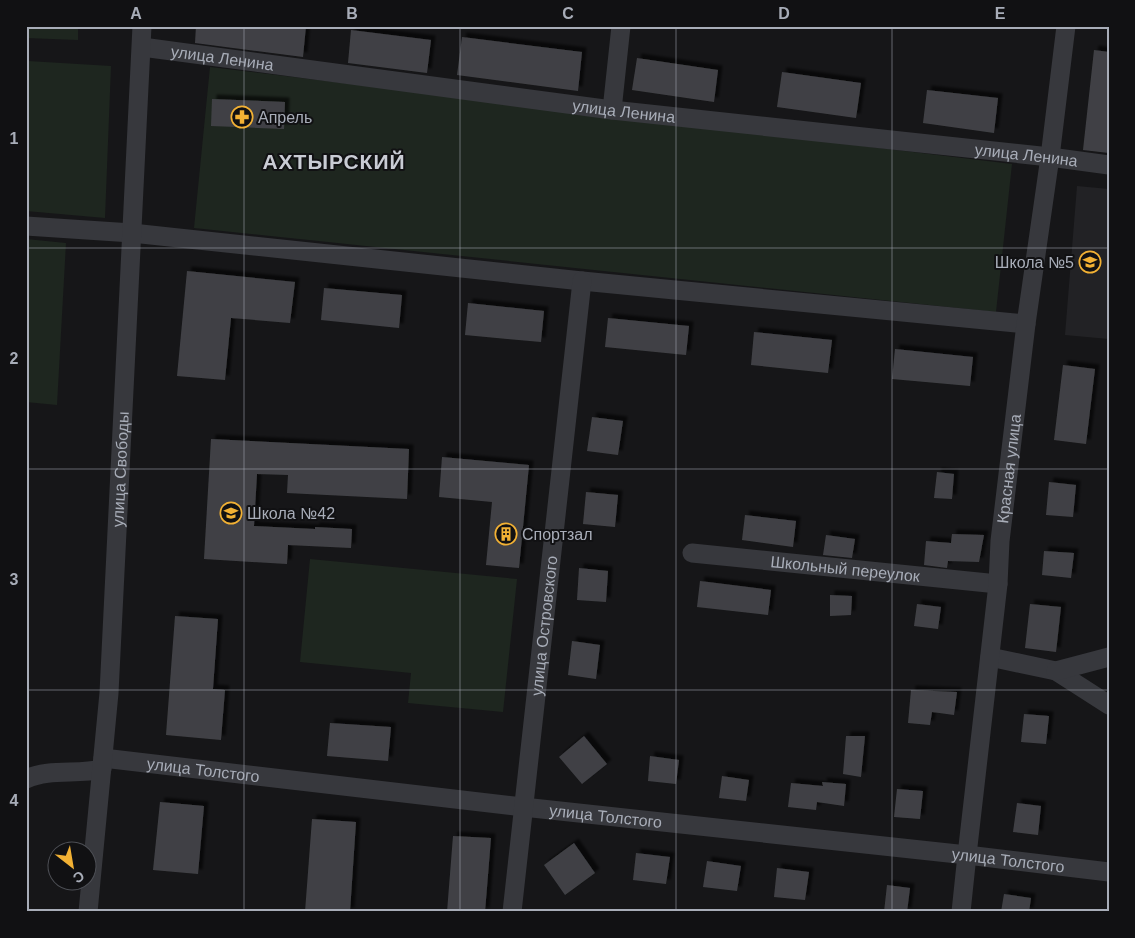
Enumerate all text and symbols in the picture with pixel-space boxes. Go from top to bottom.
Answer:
text: A [130,5,142,22]
text: B [346,5,358,22]
text: C [562,5,574,22]
text: D [778,5,790,22]
text: E [995,5,1006,22]
street label: улица Ленина [170,43,275,74]
street label: улица Ленина [571,97,676,126]
pharmacy icon: Апрель [230,105,254,129]
place label: Апрель [258,109,312,126]
text: 1 [10,130,19,147]
street label: улица Ленина [974,141,1079,170]
district label: АХТЫРСКИЙ [262,150,406,173]
school or university icon: Школа №5 [1078,250,1102,274]
place label: Школа №5 [995,254,1074,271]
text: 2 [10,350,19,367]
street label: улица Свободы [109,411,132,528]
street label: Красная улица [994,413,1024,524]
school or university icon: Школа №42 [219,501,243,525]
place label: Школа №42 [247,505,335,522]
building icon: Спортзал [494,522,518,546]
place label: Спортзал [522,526,593,543]
street label: Школьный переулок [770,553,922,585]
street label: улица Островского [528,555,560,697]
text: 3 [10,571,19,588]
street label: улица Толстого [146,755,261,785]
text: 4 [10,792,19,809]
street label: улица Толстого [548,802,663,831]
north arrow [48,840,98,890]
street label: улица Толстого [951,845,1066,876]
text: С [70,868,87,887]

